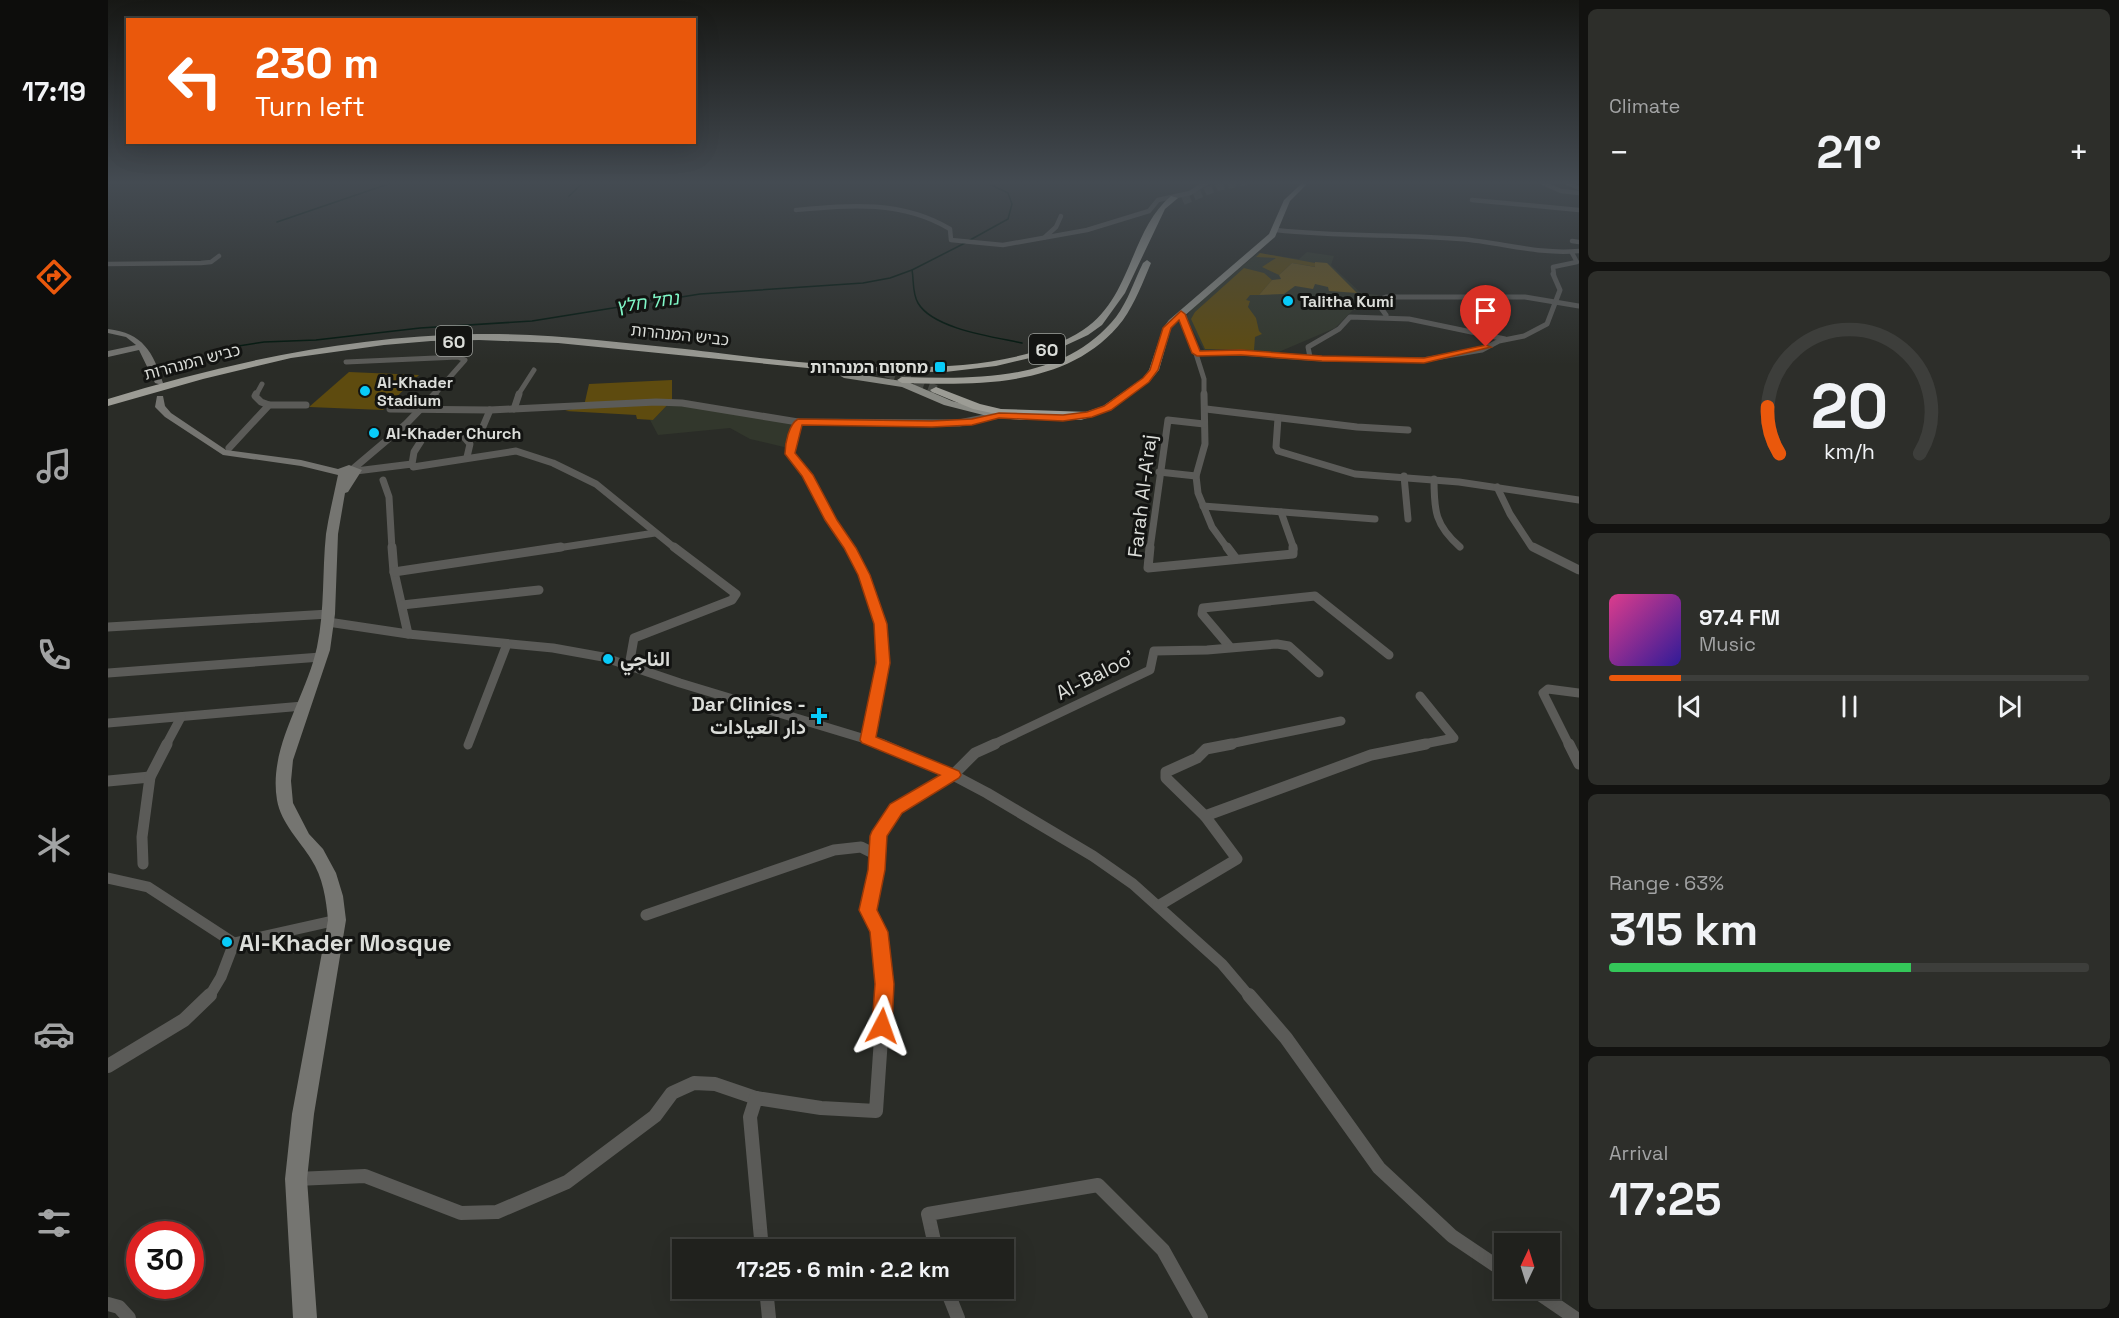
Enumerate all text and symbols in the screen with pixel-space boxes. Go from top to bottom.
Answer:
text: 230 m [255,37,379,90]
icon: left [156,42,234,120]
text: 17:19 [22,74,86,109]
text: Turn left [255,89,365,124]
text: Climate [1609,93,1680,119]
text: 21° [1817,124,1881,181]
text: − [1609,132,1629,174]
text: + [2069,132,2089,174]
icon: directions [33,256,75,298]
pin [1460,285,1511,347]
water label: נחל חלץ [614,286,681,318]
place label: Talitha Kumi [1300,291,1394,312]
marker: Talitha Kumi [1281,294,1295,308]
icon: arrive [1469,294,1502,327]
street label: כביש המנהרות [630,319,730,351]
road number: 60 [436,326,472,356]
road number: 60 [1029,334,1065,364]
street label: כביש המנהרות [142,339,242,385]
place label: מחסום המנהרות [810,357,928,378]
marker: מחסום המנהרות [933,360,947,374]
text: 20 [1810,367,1888,446]
place label: Al-Khader Stadium [377,372,453,411]
marker: Al-Khader Stadium [358,384,372,398]
place label: Al-Khader Church [386,423,521,444]
marker: Al-Khader Church [367,426,381,440]
street label: Farah Al-A'raj [1122,433,1162,559]
text: km/h [1823,439,1875,466]
icon: music [33,445,75,487]
text: 97.4 FM [1699,603,1780,631]
text: Music [1699,631,1756,657]
icon: phone [33,634,75,676]
street label: Al-Baloo' [1051,644,1139,706]
place label: الناجي [620,646,670,676]
marker: الناجي [601,652,615,666]
icon: previous [1673,690,1706,723]
icon: pause [1833,690,1866,723]
icon: next [1993,690,2026,723]
place label: Dar Clinics - دار العيادات [692,691,806,740]
marker: Dar Clinics - دار العيادات [810,707,828,725]
icon: climate [33,824,75,866]
text: Range · 63% [1609,870,1724,896]
text: 315 km [1609,901,1758,958]
place label: Al-Khader Mosque [239,927,452,958]
marker: Al-Khader Mosque [220,935,234,949]
position arrow [850,994,914,1058]
icon: car [33,1013,75,1055]
text: Arrival [1609,1140,1668,1166]
text: 17:25 [1609,1171,1721,1228]
icon: filters [33,1202,75,1244]
speed limit sign: 30 [126,1221,204,1299]
north arrow [1494,1233,1560,1299]
map controls [1494,1233,1560,1299]
text: 17:25 · 6 min · 2.2 km [736,1255,950,1283]

